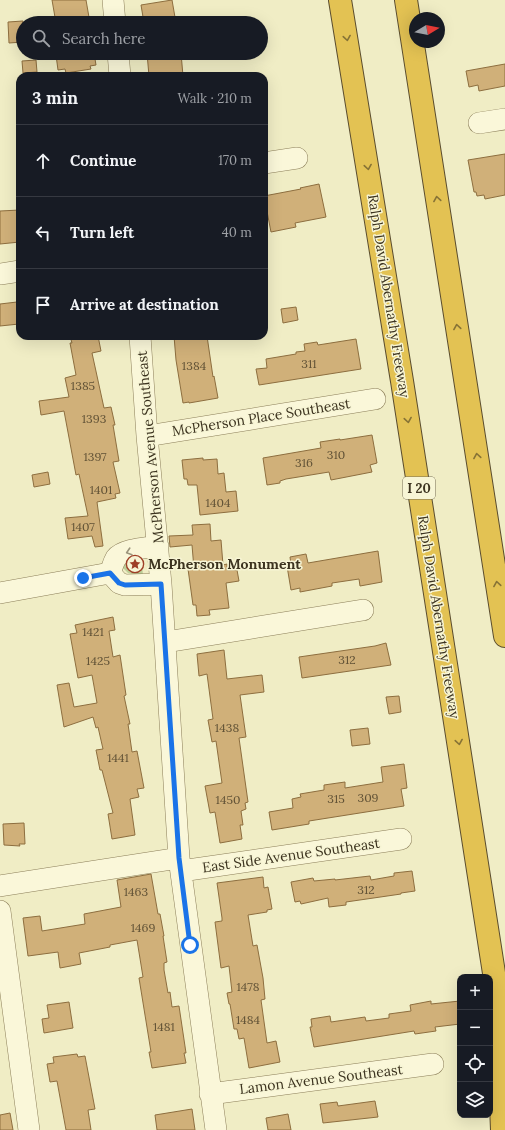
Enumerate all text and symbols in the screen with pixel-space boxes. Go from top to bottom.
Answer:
north arrow [409,12,445,48]
search box [16,16,268,60]
icon: search [30,27,52,49]
text: Search here [62,29,145,48]
one-way arrow [342,35,351,42]
text: 3 min [32,87,78,109]
text: Walk · 210 m [177,90,252,107]
icon: ahead [32,150,54,172]
text: Continue [70,151,136,170]
text: 170 m [218,152,252,169]
one-way arrow [363,164,371,170]
street label: Ralph David Abernathy Freeway [364,193,414,400]
one-way arrow [433,196,442,202]
icon: left [32,222,54,244]
text: Turn left [70,223,134,242]
text: 40 m [222,224,252,241]
icon: arrive [32,294,54,316]
text: Arrive at destination [70,295,219,314]
one-way arrow [453,324,462,330]
street label: McPherson Avenue Southeast [133,349,167,544]
house number: 311 [301,356,317,371]
house number: 1384 [182,358,207,373]
house number: 1385 [71,378,95,393]
street label: McPherson Place Southeast [171,394,352,440]
house number: 1393 [82,411,107,426]
one-way arrow [403,416,412,423]
house number: 310 [327,447,345,462]
house number: 1397 [83,449,107,464]
one-way arrow [473,452,482,459]
house number: 316 [295,455,313,470]
road number: I 20 [403,477,435,499]
house number: 1401 [90,482,112,497]
house number: 1404 [206,495,231,510]
street label: Ralph David Abernathy Freeway [414,514,464,721]
house number: 1407 [71,519,95,534]
one-way arrow [125,547,132,556]
place icon: McPherson Monument [125,554,145,574]
place label: McPherson Monument [148,555,301,573]
route end [74,569,92,587]
one-way arrow [493,581,502,587]
house number: 1421 [82,624,104,639]
house number: 312 [338,652,356,667]
house number: 1425 [86,653,110,668]
house number: 1438 [215,720,239,735]
one-way arrow [454,739,462,745]
house number: 1441 [107,750,129,765]
house number: 309 [357,790,379,805]
house number: 315 [327,791,345,806]
house number: 1450 [216,792,240,807]
street label: East Side Avenue Southeast [201,834,382,876]
house number: 312 [357,882,375,897]
house number: 1463 [124,884,149,899]
house number: 1469 [131,920,155,935]
route start [181,936,199,954]
map controls [457,974,493,1118]
button: + [457,974,493,1010]
house number: 1478 [236,979,260,994]
button: − [457,1010,493,1046]
house number: 1484 [236,1012,261,1027]
house number: 1481 [153,1019,175,1034]
button: locate [457,1046,493,1082]
street label: Lamon Avenue Southeast [238,1060,404,1098]
button: layers [457,1082,493,1118]

